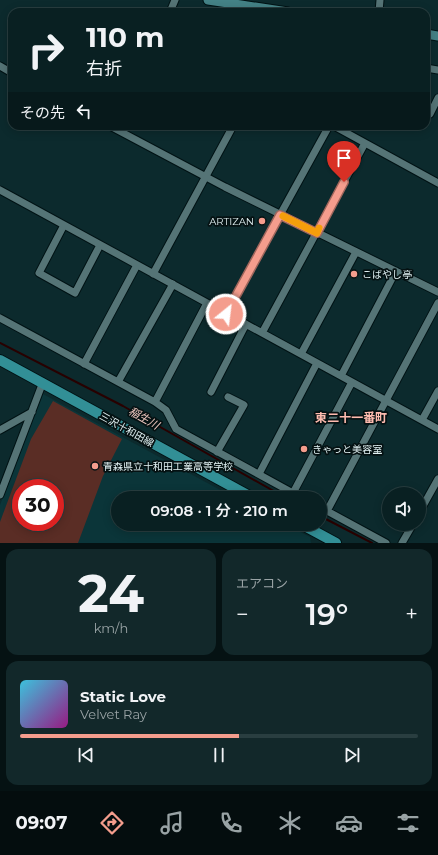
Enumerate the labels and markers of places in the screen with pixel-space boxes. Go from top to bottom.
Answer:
pin [327,141,361,182]
place label: ARTIZAN [209,215,254,228]
marker: ARTIZAN [257,216,267,226]
place label: こばやし亭 [362,268,412,281]
marker: こばやし亭 [349,269,359,279]
place label: きゃっと美容室 [312,443,382,456]
marker: きゃっと美容室 [299,444,309,454]
place label: 青森県立十和田工業高等学校 [103,460,233,473]
marker: 青森県立十和田工業高等学校 [90,461,100,471]

